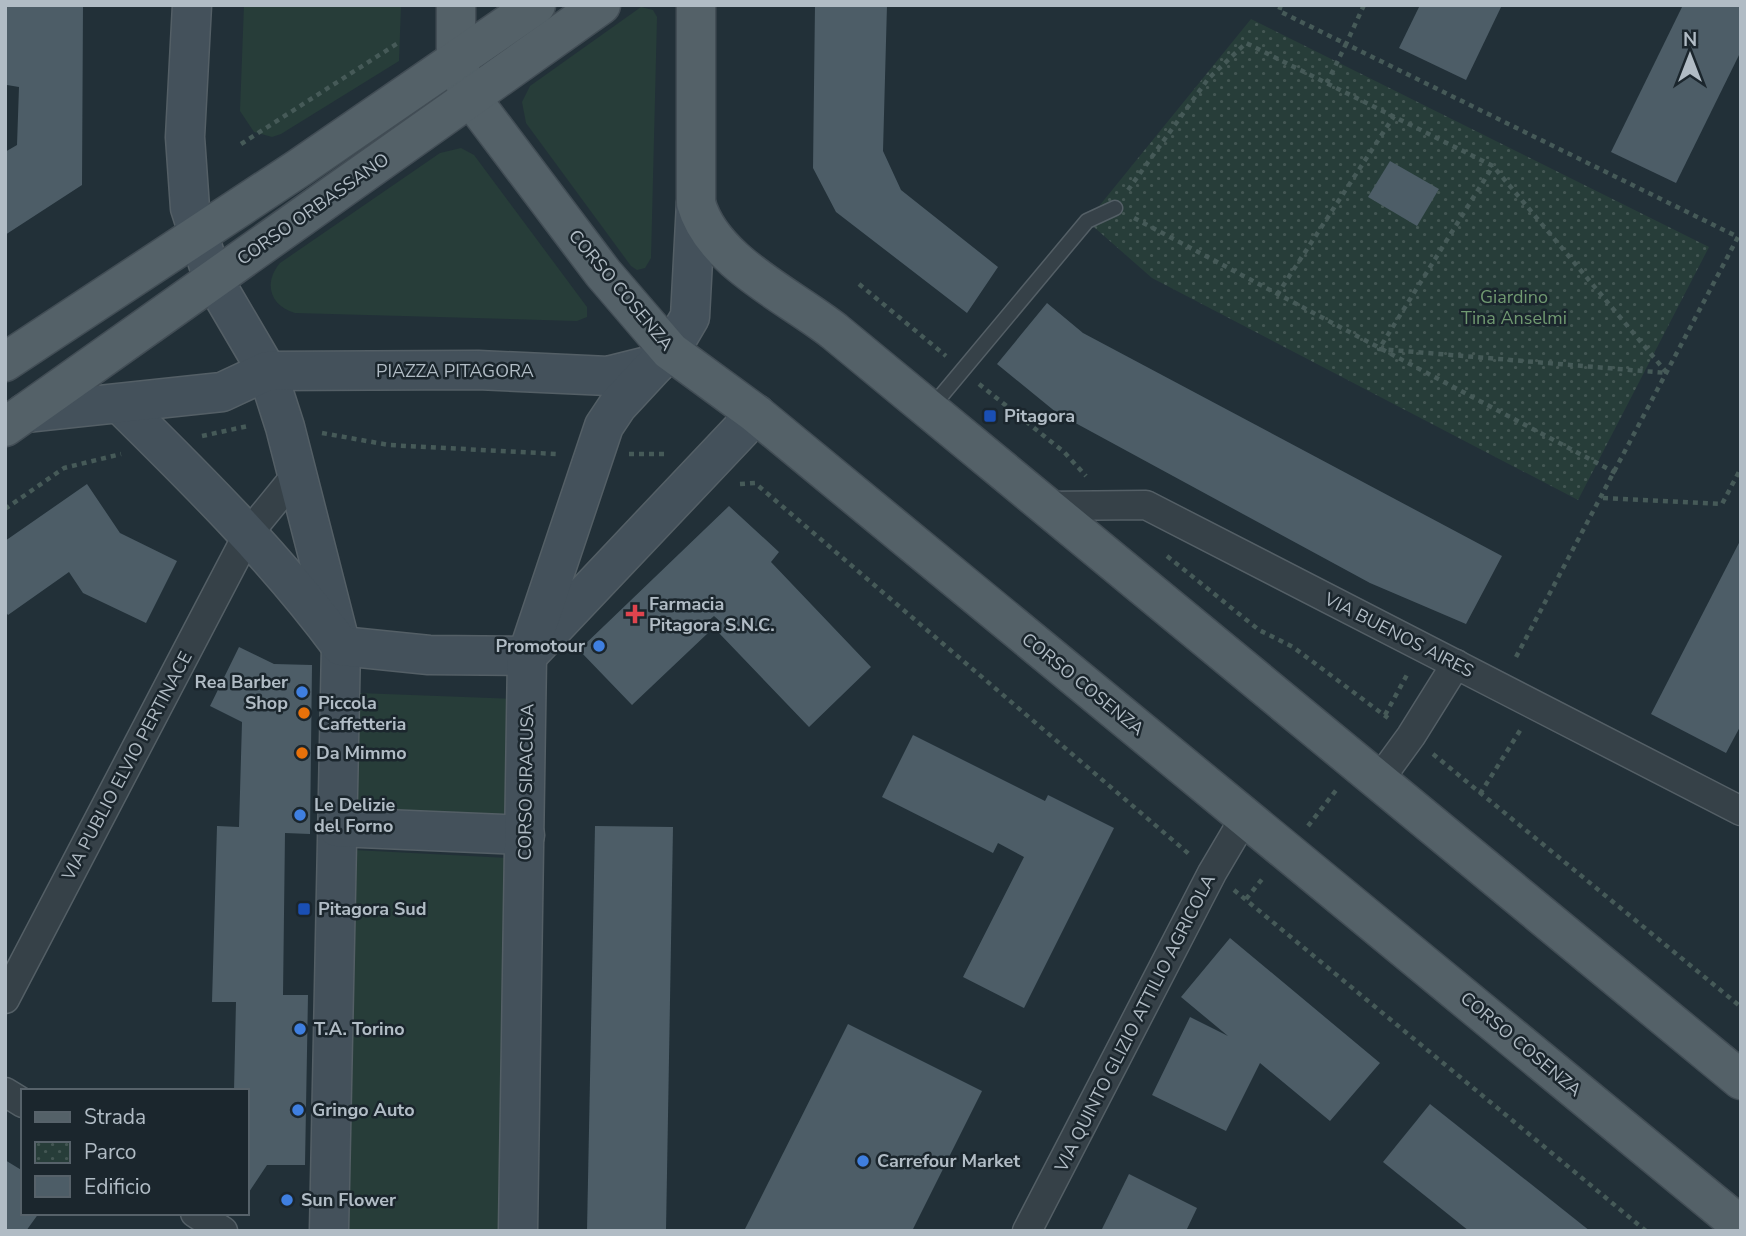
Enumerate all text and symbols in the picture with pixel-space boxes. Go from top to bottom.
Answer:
north arrow [1655,21,1725,91]
text: N [1683,27,1697,53]
street label: CORSO ORBASSANO [232,147,394,271]
street label: CORSO COSENZA [563,224,679,356]
park label: Giardino Tina Anselmi [1461,285,1567,330]
street label: PIAZZA PITAGORA [376,359,534,383]
place label: Pitagora [1004,404,1075,428]
marker: Pitagora [982,408,998,424]
street label: VIA BUENOS AIRES [1319,587,1478,683]
place label: Farmacia Pitagora S.N.C. [649,592,775,637]
marker: Farmacia Pitagora S.N.C. [627,606,643,622]
street label: CORSO COSENZA [1017,627,1149,741]
place label: Promotour [495,634,585,658]
marker: Promotour [591,638,607,654]
street label: VIA PUBLIO ELVIO PERTINACE [56,647,198,886]
place label: Rea Barber Shop [195,670,288,715]
marker: Rea Barber Shop [294,684,310,700]
place label: Piccola Caffetteria [318,691,406,736]
street label: CORSO SIRACUSA [513,703,539,861]
marker: Piccola Caffetteria [296,705,312,721]
place label: Da Mimmo [316,741,407,765]
marker: Da Mimmo [294,745,310,761]
place label: Le Delizie del Forno [314,793,396,838]
marker: Le Delizie del Forno [292,807,308,823]
street label: VIA QUINTO GLIZIO ATTILIO AGRICOLA [1049,870,1221,1177]
place label: Pitagora Sud [318,897,427,921]
marker: Pitagora Sud [296,901,312,917]
street label: CORSO COSENZA [1455,986,1587,1102]
place label: T.A. Torino [314,1017,405,1041]
marker: T.A. Torino [292,1021,308,1037]
legend [21,1089,248,1215]
place label: Gringo Auto [312,1098,415,1122]
marker: Gringo Auto [290,1102,306,1118]
text: Strada [84,1103,146,1131]
text: Parco [84,1138,137,1166]
place label: Carrefour Market [877,1149,1020,1173]
marker: Carrefour Market [855,1153,871,1169]
text: Edificio [84,1173,151,1201]
place label: Sun Flower [301,1188,396,1212]
marker: Sun Flower [279,1192,295,1208]

